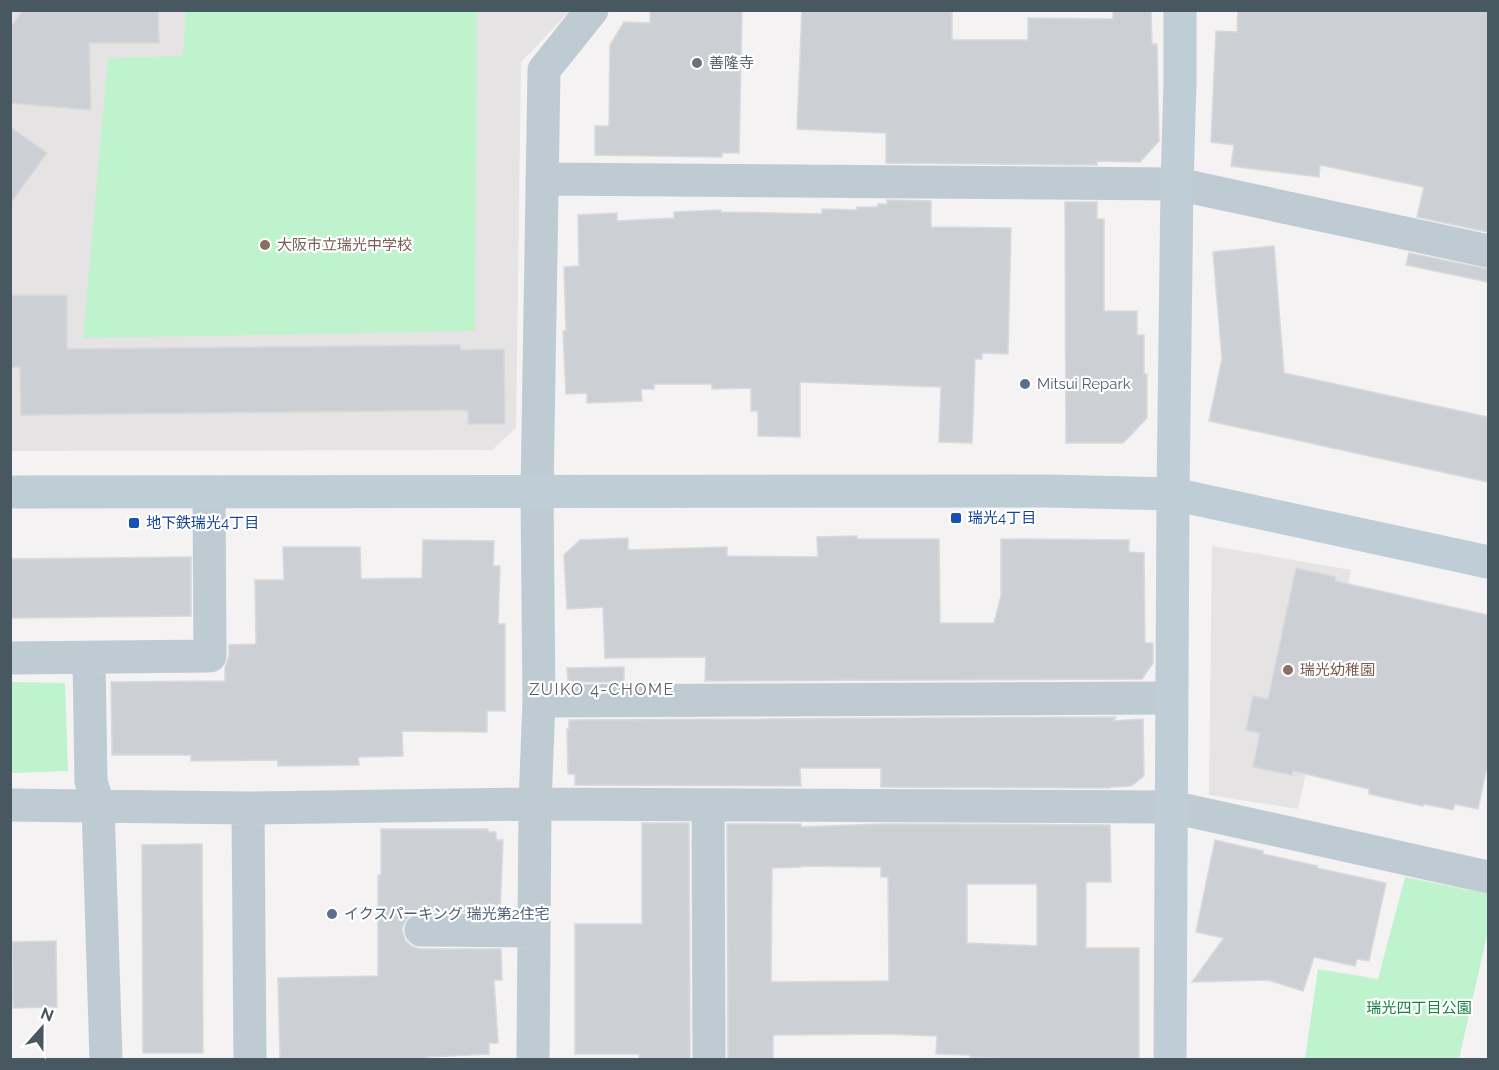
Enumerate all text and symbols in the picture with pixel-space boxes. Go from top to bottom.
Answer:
place label: 善隆寺 [709,54,754,72]
marker: 善隆寺 [690,56,704,70]
place label: 大阪市立瑞光中学校 [277,236,412,254]
marker: 大阪市立瑞光中学校 [258,238,272,252]
place label: Mitsui Repark [1037,375,1131,393]
marker: Mitsui Repark [1018,377,1032,391]
place label: 瑞光4丁目 [968,509,1036,527]
marker: 瑞光4丁目 [949,511,963,525]
place label: 地下鉄瑞光4丁目 [146,514,259,532]
marker: 地下鉄瑞光4丁目 [127,516,141,530]
place label: 瑞光幼稚園 [1300,661,1375,679]
marker: 瑞光幼稚園 [1281,663,1295,677]
district label: ZUIKO 4-CHOME [529,680,675,699]
place label: イクスパーキング 瑞光第2住宅 [344,905,549,923]
marker: イクスパーキング 瑞光第2住宅 [325,907,339,921]
north arrow [12,998,72,1058]
park label: 瑞光四丁目公園 [1366,999,1472,1017]
text: N [38,1003,56,1026]

